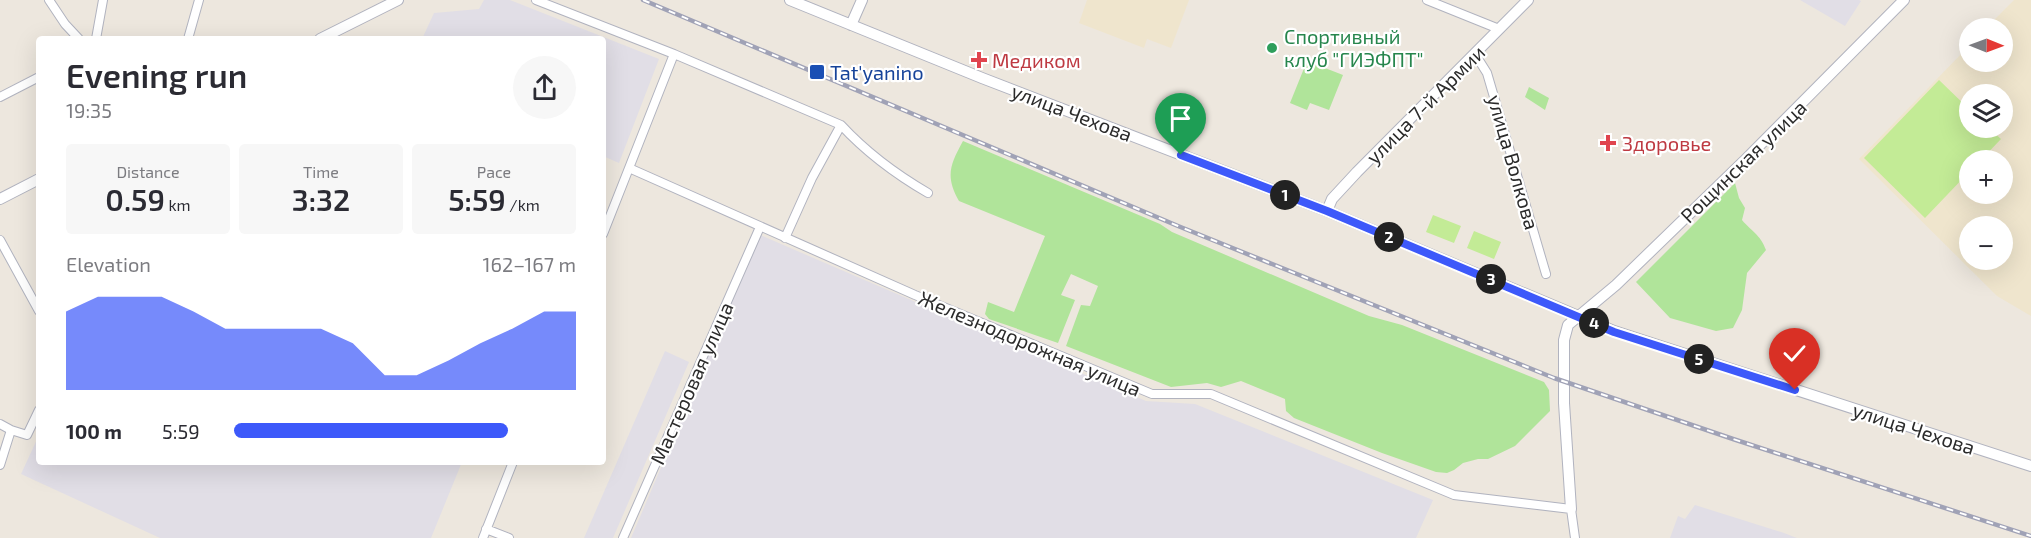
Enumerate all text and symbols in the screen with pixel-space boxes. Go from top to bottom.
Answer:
north arrow [1959,18,2013,72]
map controls [1959,18,2013,270]
place label: Спортивный клуб "ГИЭФПТ" [1284,24,1424,72]
street label: улица 7-й Армии [1361,40,1490,169]
marker: Спортивный клуб "ГИЭФПТ" [1265,41,1279,55]
place label: Медиком [992,48,1081,72]
marker: Медиком [970,51,988,69]
text: Evening run [66,55,247,95]
button: share [513,56,576,119]
place label: Tat'yanino [830,60,924,84]
marker: Tat'yanino [808,63,826,81]
street label: улица Чехова [1008,78,1136,147]
button: layers [1959,84,2013,138]
street label: улица Волкова [1482,92,1545,233]
pin [1155,93,1206,155]
street label: Рощинская улица [1675,95,1812,228]
text: 19:35 [66,98,112,122]
icon: arrive [1164,102,1197,135]
place label: Здоровье [1622,131,1711,155]
marker: Здоровье [1599,134,1617,152]
button: + [1959,150,2013,204]
text: Distance [116,162,180,181]
text: Time [303,162,339,181]
text: Pace [477,162,511,181]
pin: 1 [1270,180,1300,210]
text: 0.59 [105,181,165,217]
text: 3:32 [292,181,350,217]
text: 5:59 [448,181,506,217]
text: 1 [1282,185,1288,204]
text: km [165,195,191,214]
text: /km [506,195,540,214]
button: − [1959,216,2013,270]
pin: 2 [1374,222,1404,252]
text: 2 [1384,227,1394,246]
text: Elevation [66,252,151,276]
text: 162–167 m [483,252,576,276]
pin: 3 [1476,264,1506,294]
text: 3 [1486,269,1496,288]
street label: Железнодорожная улица [915,285,1145,402]
street label: Мастеровая улица [644,298,739,468]
pin: 4 [1579,308,1609,338]
text: 4 [1589,313,1599,332]
pin [1769,328,1820,390]
icon: check [1778,337,1811,370]
pin: 5 [1684,344,1714,374]
text: 5 [1695,349,1703,368]
street label: улица Чехова [1849,397,1978,460]
text: 100 m [66,419,122,443]
text: 5:59 [162,419,200,443]

